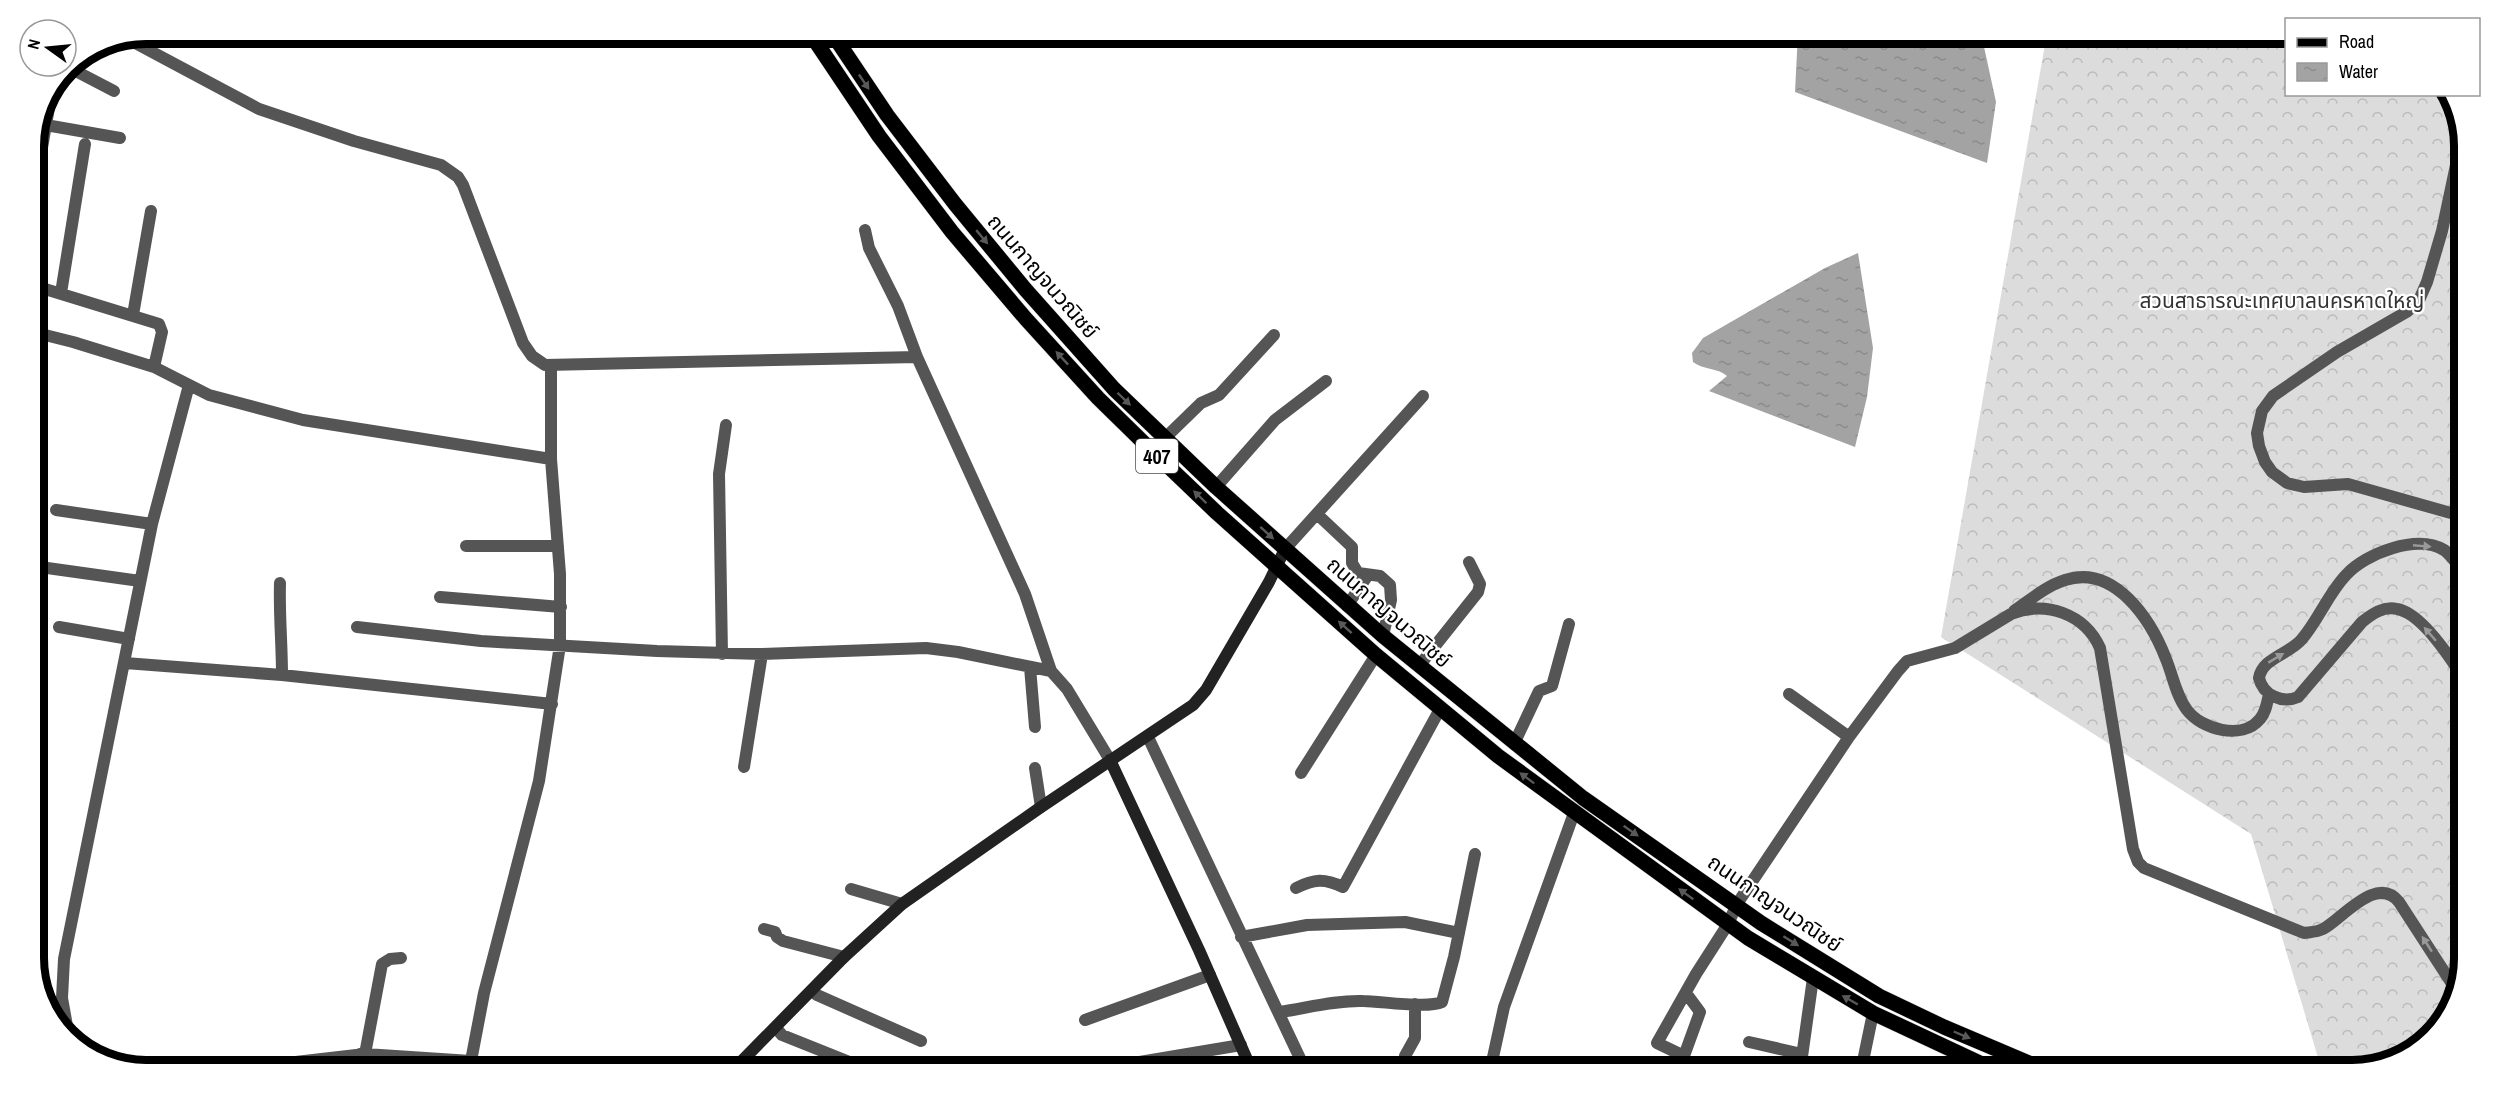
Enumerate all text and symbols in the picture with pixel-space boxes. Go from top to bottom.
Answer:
north arrow [18,18,78,78]
legend [2285,18,2480,96]
text: Road [2339,29,2374,54]
text: N [22,37,45,52]
text: Water [2339,59,2378,84]
one-way arrow [858,73,870,89]
street label: ถนนกาญจนวณิชย์ [981,208,1105,345]
one-way arrow [975,229,988,245]
park label: สวนสาธารณะเทศบาลนครหาดใหญ่ [2140,286,2424,315]
one-way arrow [1055,351,1069,366]
one-way arrow [1117,392,1132,406]
road number: 407 [1136,439,1178,473]
one-way arrow [1193,490,1207,504]
one-way arrow [1259,526,1274,540]
one-way arrow [2413,541,2432,551]
street label: ถนนกาญจนวณิชย์ [1321,550,1458,674]
one-way arrow [1337,620,1352,634]
one-way arrow [2423,626,2436,642]
one-way arrow [2268,653,2284,664]
one-way arrow [1520,772,1536,784]
one-way arrow [1622,825,1638,837]
street label: ถนนกาญจนวณิชย์ [1702,847,1848,959]
one-way arrow [1679,888,1695,900]
one-way arrow [1783,936,1799,947]
one-way arrow [2421,936,2432,952]
one-way arrow [1842,994,1858,1005]
one-way arrow [1953,1031,1971,1040]

